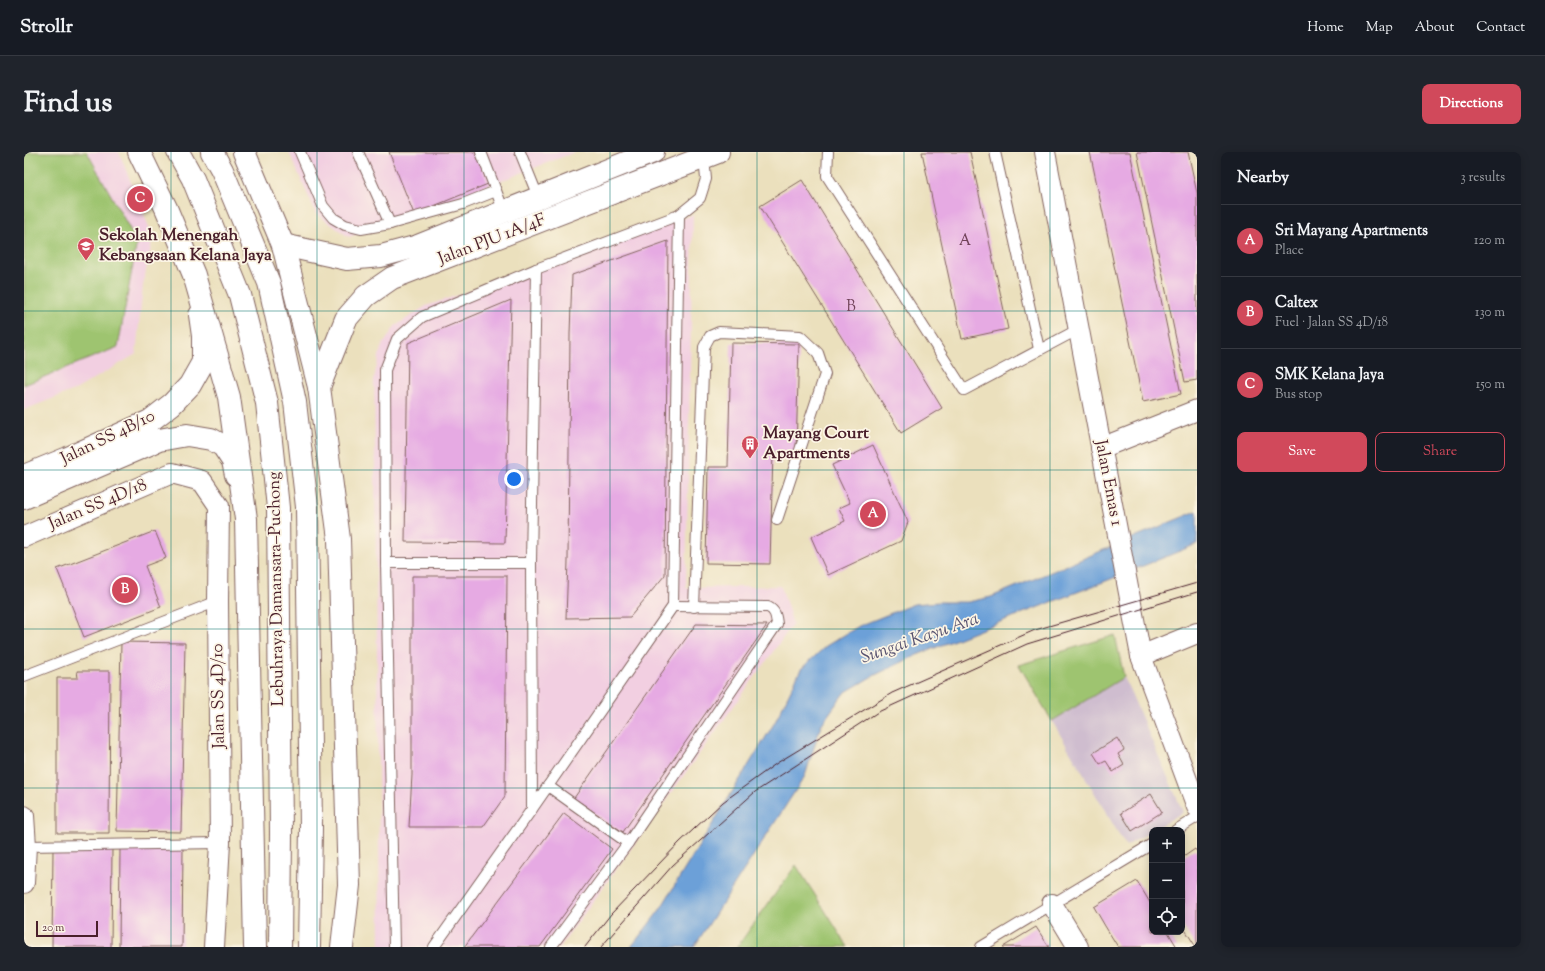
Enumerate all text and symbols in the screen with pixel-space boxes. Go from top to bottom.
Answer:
text: Strollr [20,14,73,41]
text: Home [1307,18,1344,38]
text: Map [1366,18,1393,38]
text: About [1415,18,1454,38]
text: Contact [1476,18,1525,38]
text: Find us [24,84,112,124]
button: Directions [1422,84,1521,124]
text: Nearby [1237,166,1289,190]
text: 3 results [1460,169,1505,187]
pin: C [127,184,153,214]
street label: Jalan PJU 1A/4F [434,208,550,272]
text: Sri Mayang Apartments [1275,221,1428,242]
place label: Sekolah Menengah Kebangsaan Kelana Jaya [99,224,272,268]
house number: A [959,231,971,252]
text: A [1245,232,1255,250]
text: 120 m [1474,232,1505,250]
school or university icon: Sekolah Menengah Kebangsaan Kelana Jaya [76,236,96,261]
text: Place [1275,242,1304,260]
text: Caltex [1275,293,1318,314]
house number: B [846,297,856,318]
text: B [1246,304,1254,322]
text: 130 m [1475,304,1505,322]
text: Fuel · Jalan SS 4D/18 [1275,314,1388,332]
text: SMK Kelana Jaya [1275,365,1384,386]
text: C [1245,376,1255,394]
text: 150 m [1476,376,1505,394]
text: Bus stop [1275,386,1322,404]
street label: Jalan SS 4B/10 [56,405,159,472]
place label: Mayang Court Apartments [763,422,869,466]
button: Save [1237,432,1367,472]
button: Share [1375,432,1505,472]
building icon: Mayang Court Apartments [740,434,760,459]
street label: Jalan Emas 1 [1088,437,1128,528]
your location [504,469,524,489]
street label: Lebuhraya Damansara–Puchong [263,471,291,707]
street label: Jalan SS 4D/18 [44,473,151,537]
pin: A [860,499,886,529]
pin: B [112,575,138,605]
water label: Sungai Kayu Ara [858,607,982,671]
street label: Jalan SS 4D/10 [206,643,232,750]
map controls [1149,827,1185,935]
button: + [1149,827,1185,863]
button: − [1149,863,1185,899]
button: locate [1149,899,1185,935]
scale bar [36,919,98,938]
text: 20 m [42,920,64,936]

